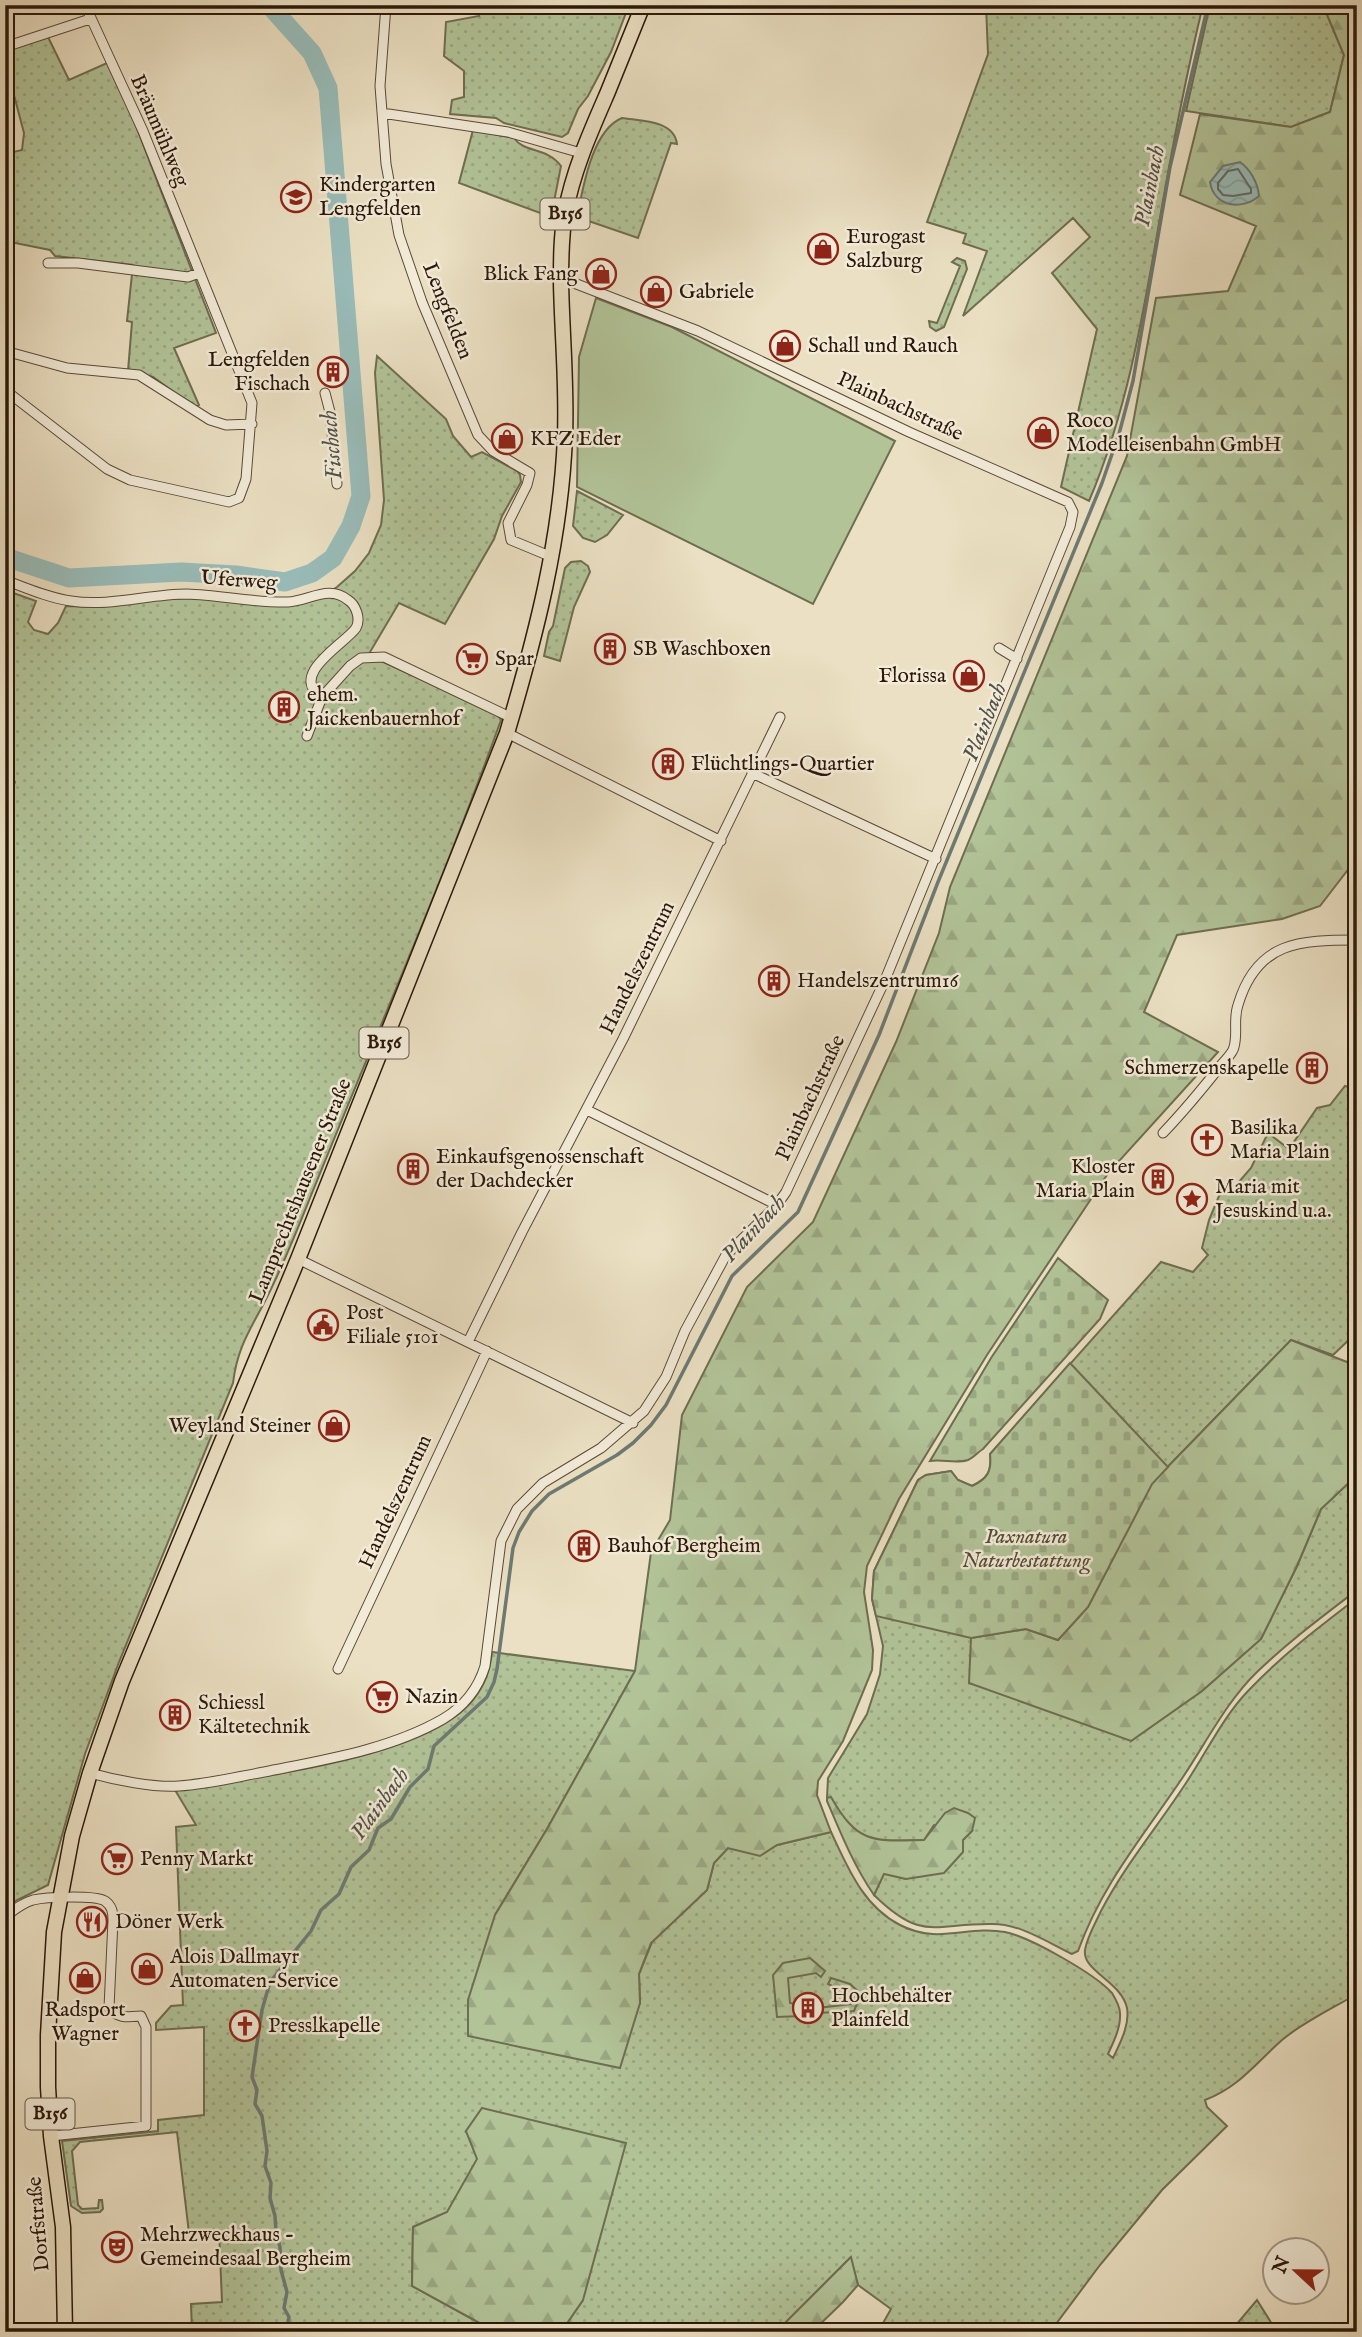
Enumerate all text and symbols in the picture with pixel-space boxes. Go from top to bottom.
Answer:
street label: Bräumühlweg [123,71,195,192]
water label: Plainbach [1128,143,1172,229]
place label: Kindergarten Lengfelden [319,172,436,223]
school or university icon: Kindergarten Lengfelden [279,180,313,214]
road number: B156 [540,198,590,230]
place label: Eurogast Salzburg [846,224,926,275]
shop icon: Eurogast Salzburg [806,232,840,266]
shop icon: Blick Fang [584,257,618,291]
street label: Lengfelden [415,259,479,363]
place label: Blick Fang [483,261,579,288]
shop icon: Gabriele [639,275,673,309]
place label: Gabriele [679,279,754,306]
shop icon: Schall und Rauch [768,329,802,363]
place label: Schall und Rauch [808,333,958,360]
place label: Lengfelden Fischach [208,347,310,398]
building icon: Lengfelden Fischach [316,355,350,389]
street label: Plainbachstraße [833,366,968,448]
place label: Roco Modelleisenbahn GmbH [1066,408,1282,459]
water label: Fischach [314,409,349,481]
shop icon: Roco Modelleisenbahn GmbH [1026,416,1060,450]
shop icon: KFZ Eder [490,422,524,456]
place label: KFZ Eder [530,426,621,453]
street label: Uferweg [200,565,279,597]
building icon: SB Waschboxen [593,632,627,666]
place label: SB Waschboxen [633,636,771,663]
supermarket icon: Spar [455,642,489,676]
place label: Spar [495,646,534,673]
shop icon: Florissa [952,659,986,693]
place label: Florissa [879,663,947,690]
water label: Plainbach [956,678,1014,765]
place label: ehem. Jaickenbauernhof [305,682,464,733]
building icon: ehem. Jaickenbauernhof [267,690,301,724]
building icon: Flüchtlings-Quartier [651,747,685,781]
place label: Flüchtlings-Quartier [691,751,875,778]
street label: Handelszentrum [594,897,682,1039]
building icon: Handelszentrum16 [757,964,791,998]
place label: Handelszentrum16 [797,968,960,995]
road number: B156 [360,1028,408,1058]
street label: Plainbachstraße [770,1030,852,1165]
building icon: Schmerzenskapelle [1295,1051,1329,1085]
place label: Schmerzenskapelle [1124,1055,1289,1082]
street label: Lamprechtshausener Straße [244,1074,359,1307]
place label: Basilika Maria Plain [1230,1115,1330,1166]
church icon: Basilika Maria Plain [1190,1123,1224,1157]
place label: Einkaufsgenossenschaft der Dachdecker [436,1144,644,1195]
building icon: Einkaufsgenossenschaft der Dachdecker [396,1152,430,1186]
place label: Kloster Maria Plain [1035,1154,1135,1205]
building icon: Kloster Maria Plain [1141,1162,1175,1196]
place label: Maria mit Jesuskind u.a. [1213,1174,1331,1225]
place icon: Maria mit Jesuskind u.a. [1175,1182,1209,1216]
water label: Plainbach [715,1189,793,1269]
place label: Post Filiale 5101 [346,1300,439,1351]
public building icon: Post Filiale 5101 [306,1308,340,1342]
shop icon: Weyland Steiner [317,1409,351,1443]
place label: Weyland Steiner [169,1413,311,1440]
street label: Handelszentrum [353,1431,439,1573]
park label: Paxnatura Naturbestattung [962,1524,1091,1575]
building icon: Bauhof Bergheim [567,1529,601,1563]
place label: Bauhof Bergheim [607,1533,761,1560]
supermarket icon: Nazin [365,1680,399,1714]
place label: Nazin [405,1684,458,1711]
place label: Schiessl Kältetechnik [198,1690,311,1741]
building icon: Schiessl Kältetechnik [158,1698,192,1732]
water label: Plainbach [344,1762,416,1846]
supermarket icon: Penny Markt [100,1842,134,1876]
place label: Penny Markt [140,1846,254,1873]
restaurant icon: Döner Werk [75,1905,109,1939]
place label: Döner Werk [115,1909,224,1936]
place label: Alois Dallmayr Automaten-Service [169,1944,339,1995]
shop icon: Alois Dallmayr Automaten-Service [130,1952,164,1986]
shop icon: Radsport Wagner [68,1961,102,1995]
place label: Hochbehälter Plainfeld [831,1983,952,2034]
building icon: Hochbehälter Plainfeld [791,1991,825,2025]
place label: Radsport Wagner [44,1997,126,2048]
church icon: Presslkapelle [228,2009,262,2043]
place label: Presslkapelle [268,2013,381,2040]
road number: B156 [26,2098,74,2130]
street label: Dorfstraße [21,2175,57,2273]
place label: Mehrzweckhaus - Gemeindesaal Bergheim [140,2222,351,2273]
theatre icon: Mehrzweckhaus - Gemeindesaal Bergheim [100,2230,134,2264]
north arrow [1260,2236,1330,2306]
text: N [1268,2253,1297,2278]

